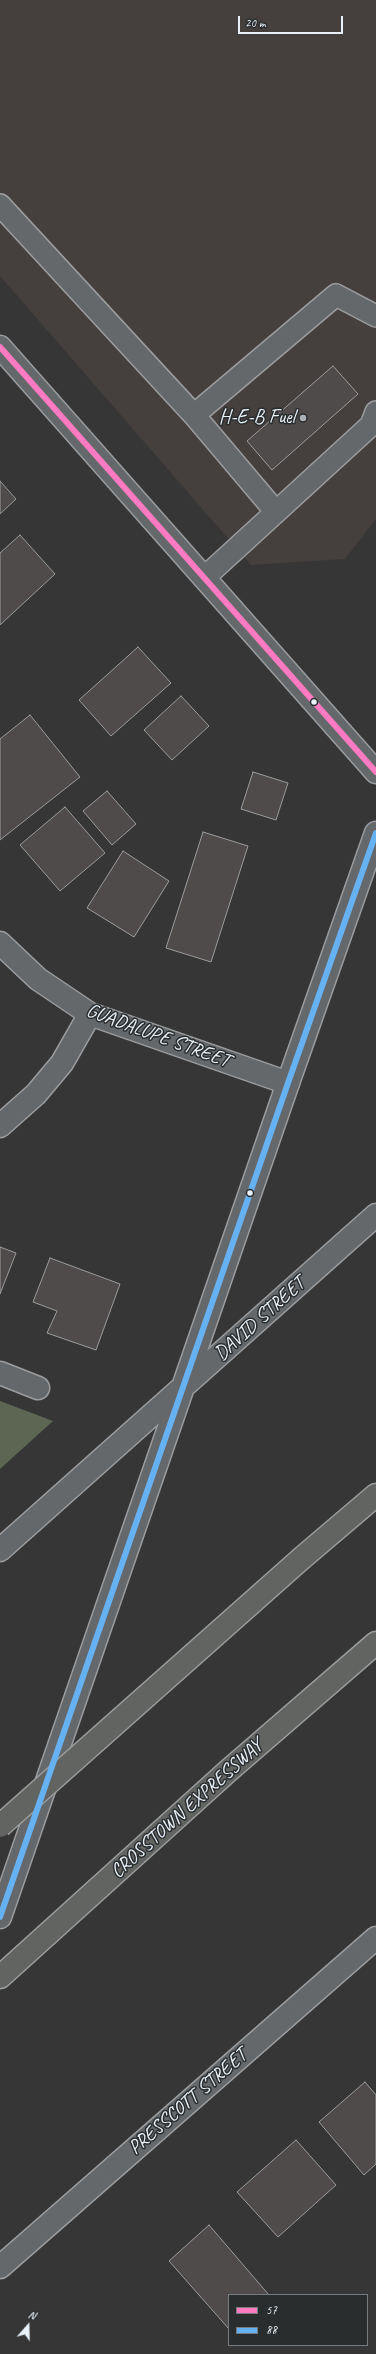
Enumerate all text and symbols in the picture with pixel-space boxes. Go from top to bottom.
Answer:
scale bar [240,8,345,34]
text: 20 m [245,15,265,31]
place label: H-E-B Fuel [219,406,295,430]
marker: H-E-B Fuel [298,413,308,423]
unlabelled marker [309,697,319,707]
street label: GUADALUPE STREET [83,999,233,1073]
unlabelled marker [245,1188,255,1198]
street label: DAVID STREET [210,1272,310,1366]
street label: CROSSTOWN EXPRESSWAY [106,1734,268,1884]
street label: PRESSCOTT STREET [124,2044,252,2160]
legend [228,2294,368,2346]
text: 57 [266,2302,277,2318]
north arrow [8,2306,48,2346]
text: N [27,2307,38,2322]
text: 88 [266,2322,277,2338]

